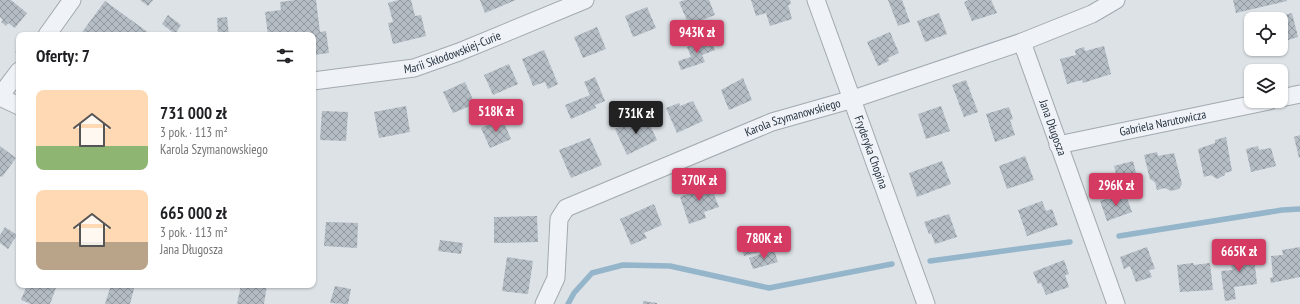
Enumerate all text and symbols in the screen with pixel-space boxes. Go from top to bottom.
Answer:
map controls [1244,12,1288,108]
button: locate [1244,12,1288,56]
pin: 943K zł [660,20,734,54]
text: 943K zł [679,24,715,41]
street label: Marii Skłodowskiej-Curie [403,28,503,76]
text: Oferty: 7 [36,45,90,67]
icon: filters [274,45,296,67]
button: layers [1244,64,1288,108]
street label: Karola Szymanowskiego [742,95,842,140]
street label: Jana Długosza [1036,97,1070,158]
pin: 518K zł [459,99,533,133]
pin: 731K zł [599,101,673,135]
text: 731 000 zł [160,102,227,124]
text: 518K zł [478,103,514,120]
text: 731K zł [618,105,654,122]
icon: home [68,106,116,154]
street label: Gabriela Narutowicza [1118,106,1207,139]
street label: Fryderyka Chopina [851,114,892,191]
text: 3 pok. · 113 m² [160,124,228,141]
text: Karola Szymanowskiego [160,141,268,158]
pin: 370K zł [662,168,736,202]
text: 370K zł [681,172,717,189]
pin: 296K zł [1079,173,1153,207]
text: 296K zł [1098,177,1134,194]
text: 665 000 zł [160,202,227,224]
icon: home [68,206,116,254]
text: 3 pok. · 113 m² [160,224,228,241]
pin: 780K zł [727,226,801,260]
text: 780K zł [746,230,782,247]
pin: 665K zł [1202,239,1276,273]
text: Jana Długosza [160,241,223,258]
text: 665K zł [1221,243,1257,260]

